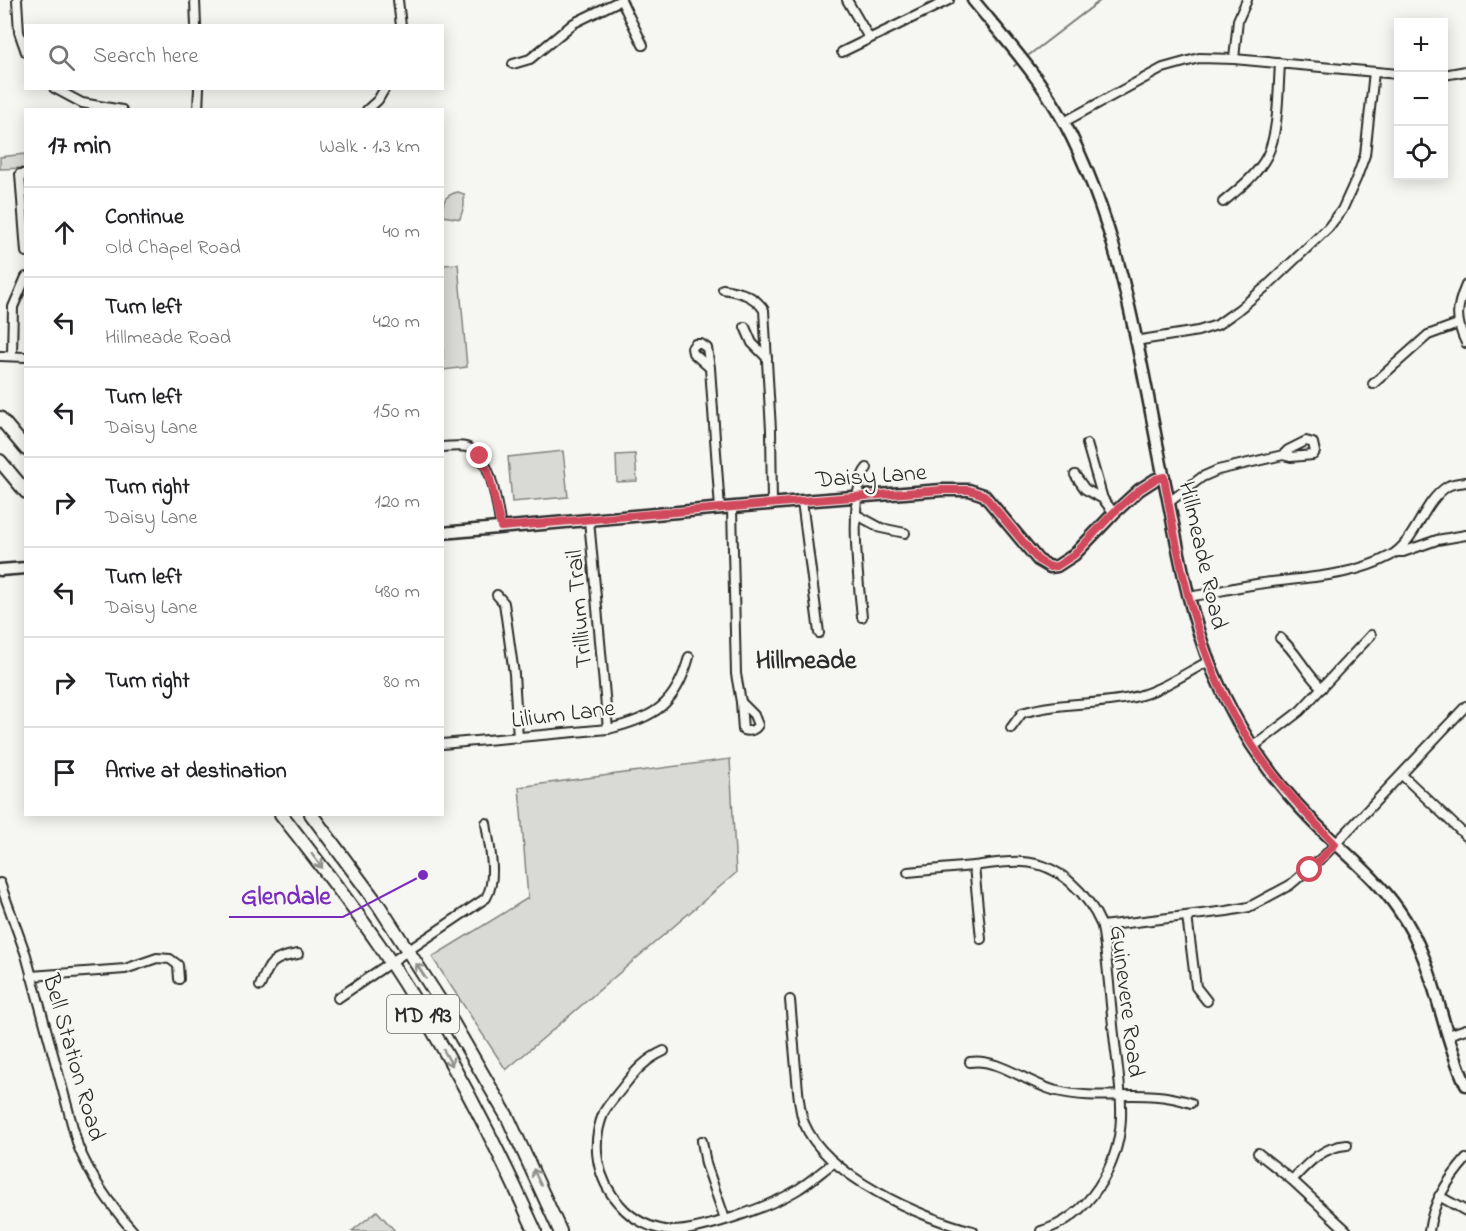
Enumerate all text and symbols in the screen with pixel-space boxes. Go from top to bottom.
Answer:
map controls [1394,18,1448,180]
button: + [1394,18,1448,72]
search box [24,24,444,90]
icon: search [45,41,78,74]
text: Search here [93,41,198,73]
button: − [1394,72,1448,126]
button: locate [1394,126,1448,180]
text: 17 min [48,128,111,166]
text: Walk · 1.3 km [319,133,420,162]
text: Continue [105,202,184,234]
icon: ahead [48,216,81,249]
text: 40 m [383,218,420,247]
text: Old Chapel Road [105,234,241,263]
text: Turn left [105,292,182,324]
icon: left [48,306,81,339]
text: 420 m [373,308,420,337]
text: Hillmeade Road [105,324,231,353]
text: Turn left [105,382,182,414]
icon: left [48,396,81,429]
text: 150 m [373,398,420,427]
text: Daisy Lane [105,414,197,443]
route end [466,442,492,468]
street label: Daisy Lane [814,456,928,500]
text: Turn right [105,472,190,504]
street label: Hillmeade Road [1168,478,1236,634]
icon: right [48,486,81,519]
text: 120 m [375,488,420,517]
text: Daisy Lane [105,504,197,533]
street label: Trillium Trail [558,548,603,669]
text: Turn left [105,562,182,594]
icon: left [48,576,81,609]
text: 480 m [375,578,420,607]
text: Daisy Lane [105,594,197,623]
district label: Hillmeade [756,643,858,681]
icon: right [48,666,81,699]
text: Turn right [105,666,190,698]
text: 80 m [383,668,420,697]
street label: Lilium Lane [509,692,617,739]
icon: arrive [48,756,81,789]
text: Arrive at destination [105,756,287,788]
one-way arrow [310,852,323,868]
route start [1296,856,1322,882]
callout: Glendale [229,873,343,917]
text: Glendale [241,879,332,917]
street label: Guinevere Road [1099,923,1152,1080]
one-way arrow [415,963,427,980]
street label: Bell Station Road [32,969,113,1146]
road number: MD 193 [387,995,459,1033]
one-way arrow [442,1049,454,1066]
one-way arrow [531,1169,542,1187]

